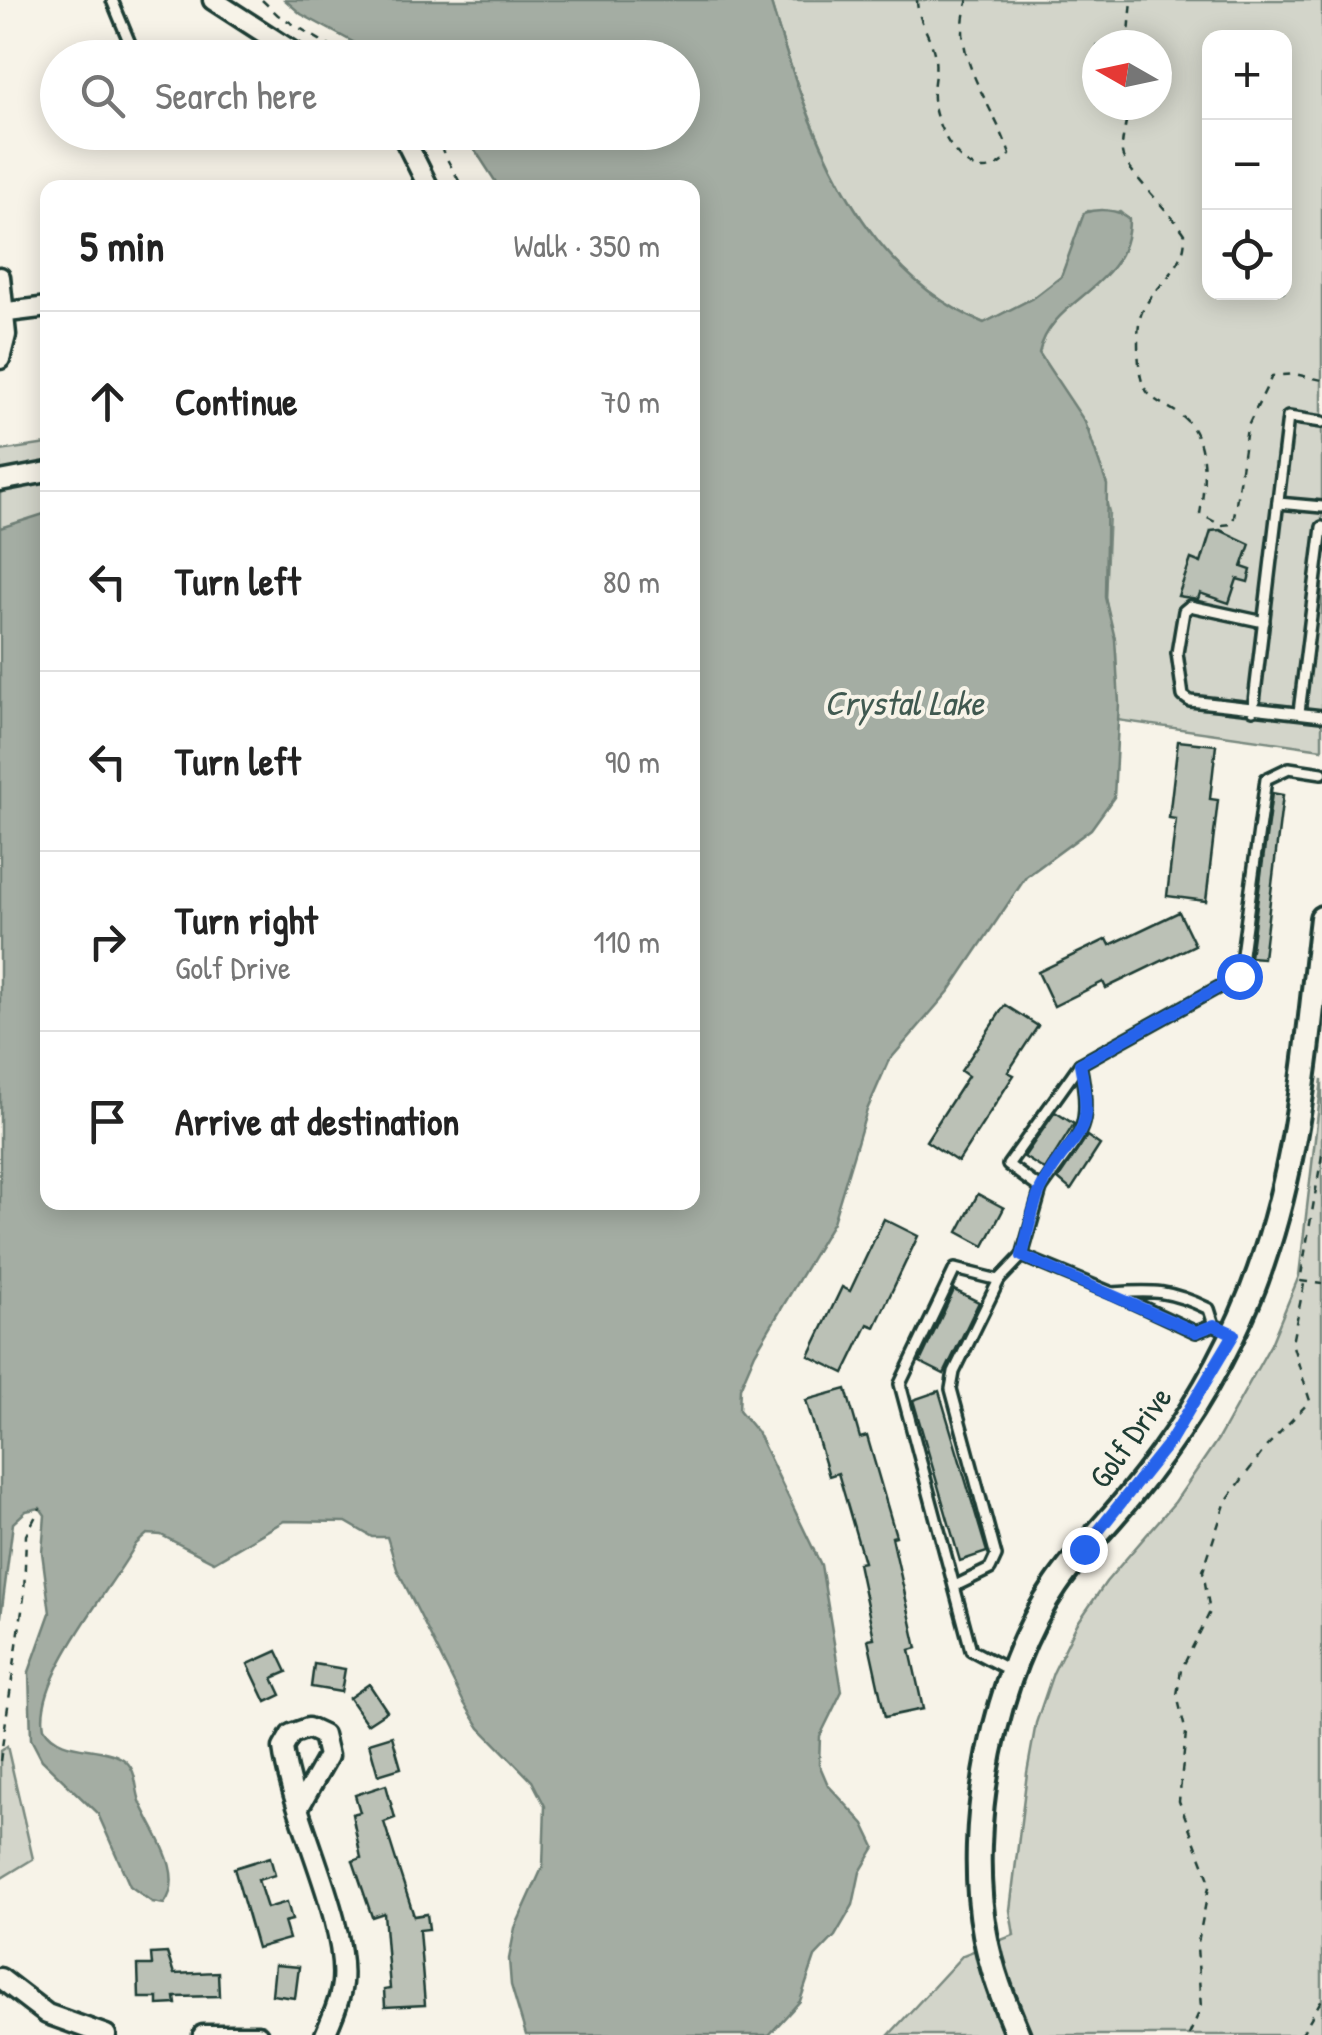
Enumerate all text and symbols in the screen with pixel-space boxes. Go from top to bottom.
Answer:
north arrow [1082,30,1172,120]
map controls [1202,30,1292,300]
button: + [1202,30,1292,120]
search box [40,40,700,150]
icon: search [75,68,130,123]
text: Search here [155,69,317,121]
button: − [1202,120,1292,210]
button: locate [1202,210,1292,300]
text: 5 min [80,217,164,274]
text: Walk · 350 m [514,224,660,267]
icon: ahead [80,374,135,429]
text: Continue [175,375,297,427]
text: 70 m [601,380,660,423]
icon: left [80,554,135,609]
text: Turn left [175,555,300,607]
text: 80 m [603,560,660,603]
water label: Crystal Lake [824,679,986,726]
icon: left [80,734,135,789]
text: Turn left [175,735,300,787]
text: 90 m [605,740,660,783]
text: Turn right [175,894,318,946]
icon: right [80,914,135,969]
text: 110 m [593,920,660,963]
text: Golf Drive [175,946,291,989]
route start [1217,954,1263,1000]
icon: arrive [80,1094,135,1149]
text: Arrive at destination [175,1095,459,1147]
street label: Golf Drive [1079,1377,1182,1496]
route end [1062,1527,1108,1573]

